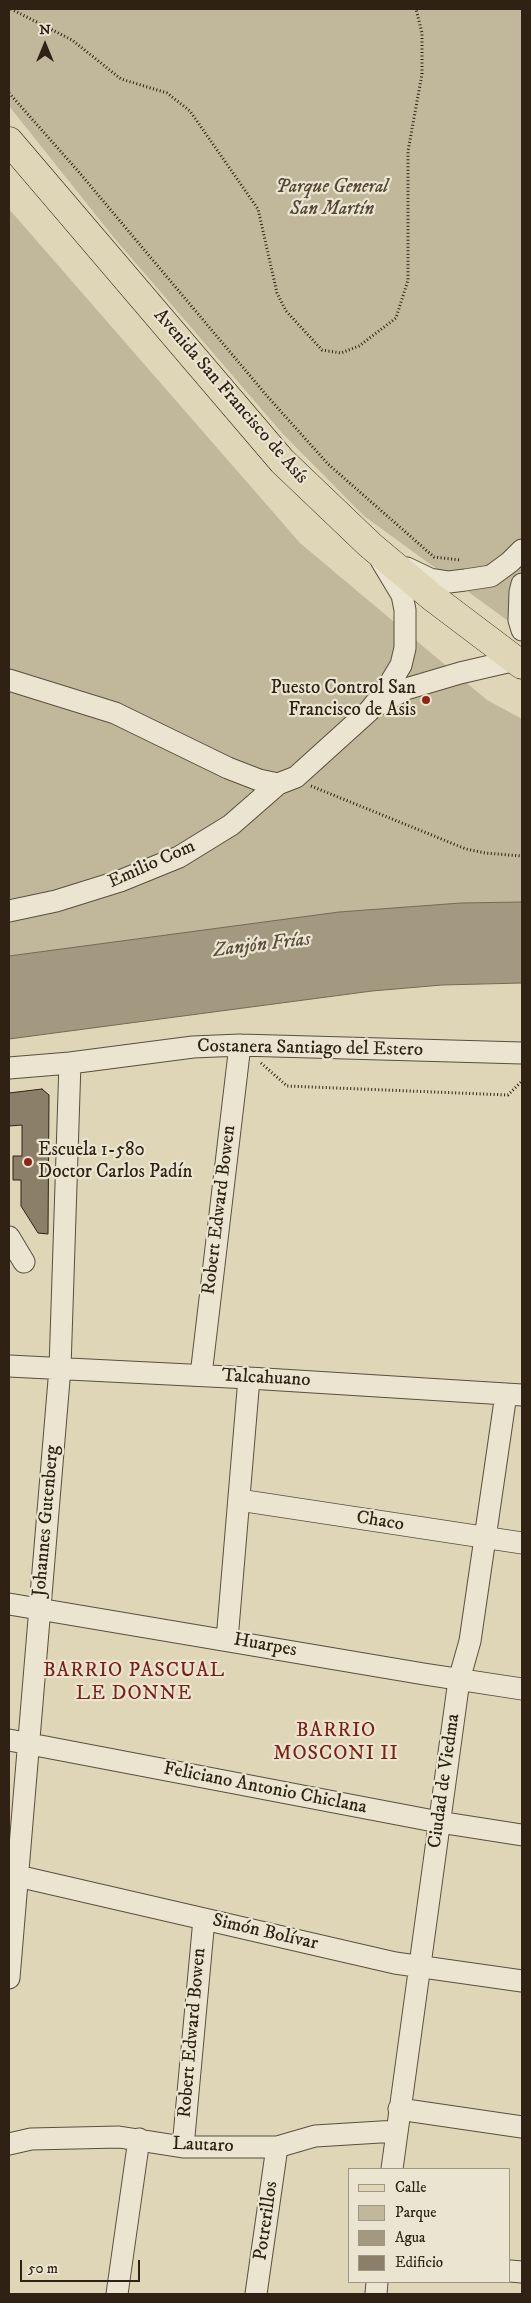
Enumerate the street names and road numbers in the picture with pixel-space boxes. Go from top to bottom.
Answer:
street label: Avenida San Francisco de Asís [148,305,312,489]
street label: Emilio Com [105,836,199,894]
street label: Costanera Santiago del Estero [197,1036,423,1062]
street label: Robert Edward Bowen [198,1124,242,1296]
street label: Talcahuano [221,1365,311,1393]
street label: Johannes Gutenberg [29,1444,65,1598]
street label: Chaco [354,1507,406,1537]
street label: Huarpes [232,1629,298,1663]
street label: Ciudad de Viedma [424,1712,466,1850]
street label: Feliciano Antonio Chiclana [161,1758,369,1820]
street label: Simón Bolívar [210,1910,320,1956]
street label: Robert Edward Bowen [174,1947,212,2119]
street label: Lautaro [172,2134,234,2158]
street label: Potrerillos [250,2180,284,2262]

